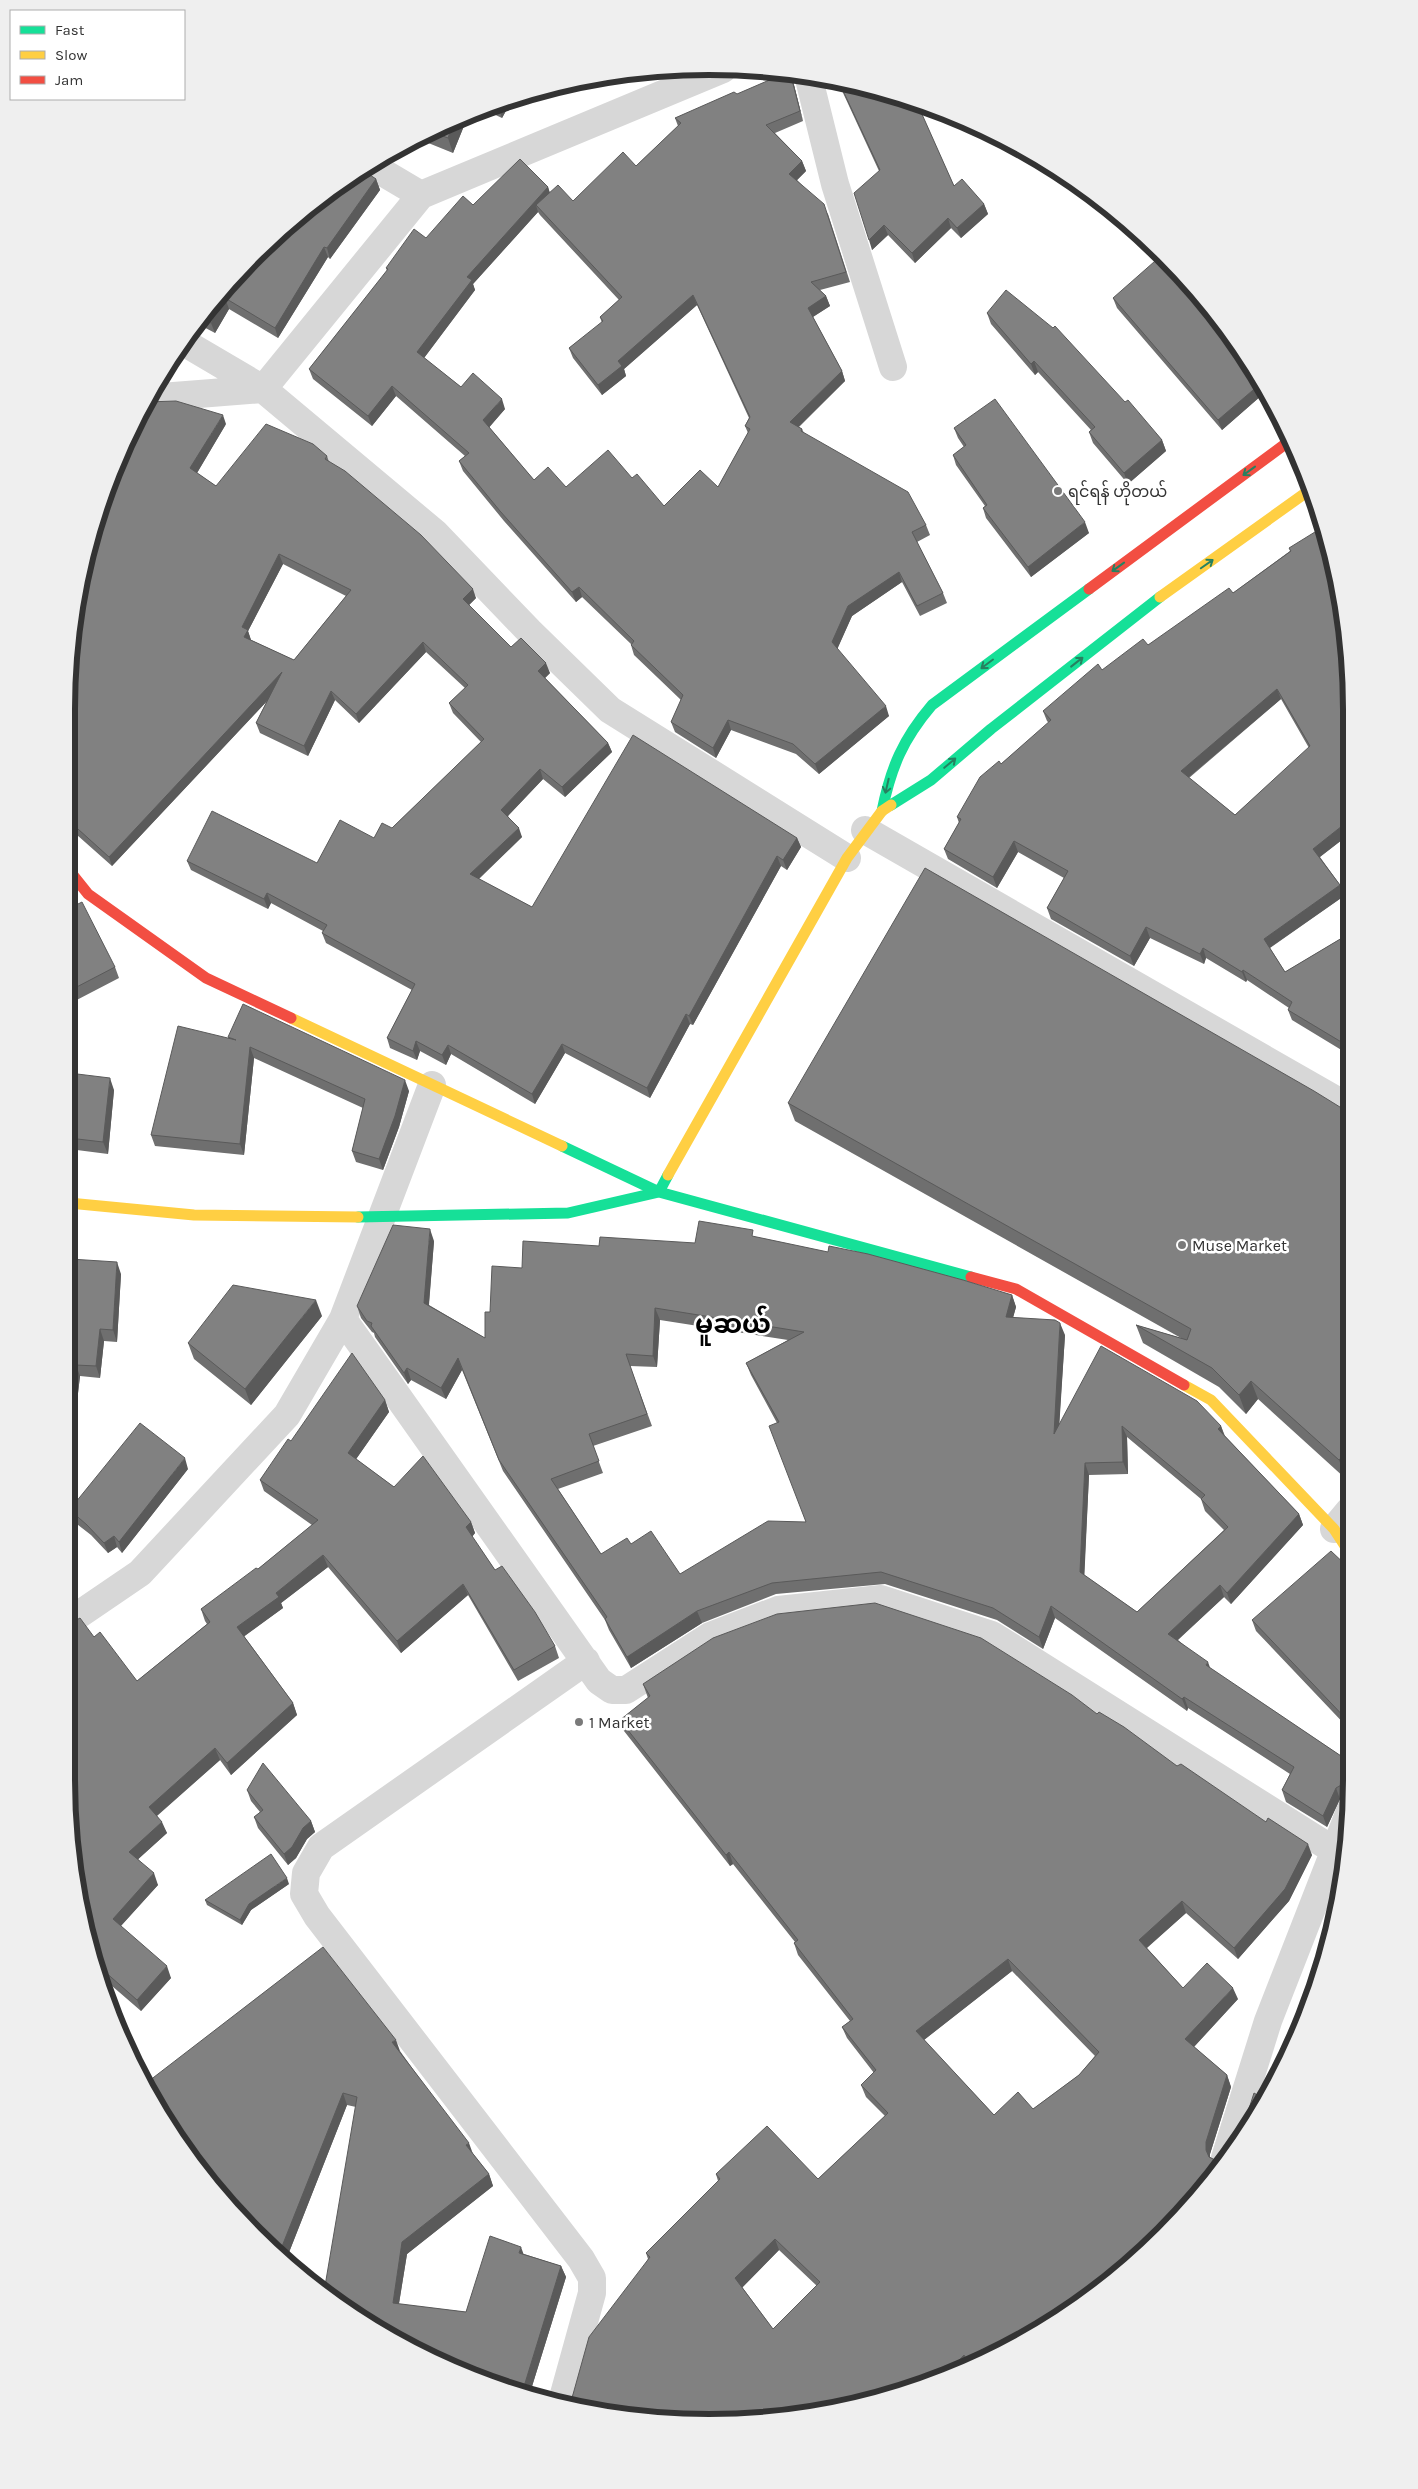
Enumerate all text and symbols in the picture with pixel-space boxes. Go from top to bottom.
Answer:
legend [10,10,185,100]
text: Fast [55,21,85,39]
text: Slow [55,46,87,64]
text: Jam [55,71,83,89]
one-way arrow [1242,466,1256,476]
place label: ရင်ရန် ဟိုတယ် [1068,480,1167,506]
marker: ရင်ရန် ဟိုတယ် [1052,485,1064,497]
one-way arrow [1199,559,1213,569]
one-way arrow [1111,562,1125,572]
one-way arrow [1070,656,1083,667]
one-way arrow [980,659,994,669]
one-way arrow [944,758,957,769]
one-way arrow [882,777,891,793]
place label: Muse Market [1192,1236,1287,1255]
marker: Muse Market [1176,1239,1188,1251]
district label: မူဆယ် [695,1305,771,1346]
place label: 1 Market [589,1713,649,1732]
marker: 1 Market [573,1716,585,1728]

